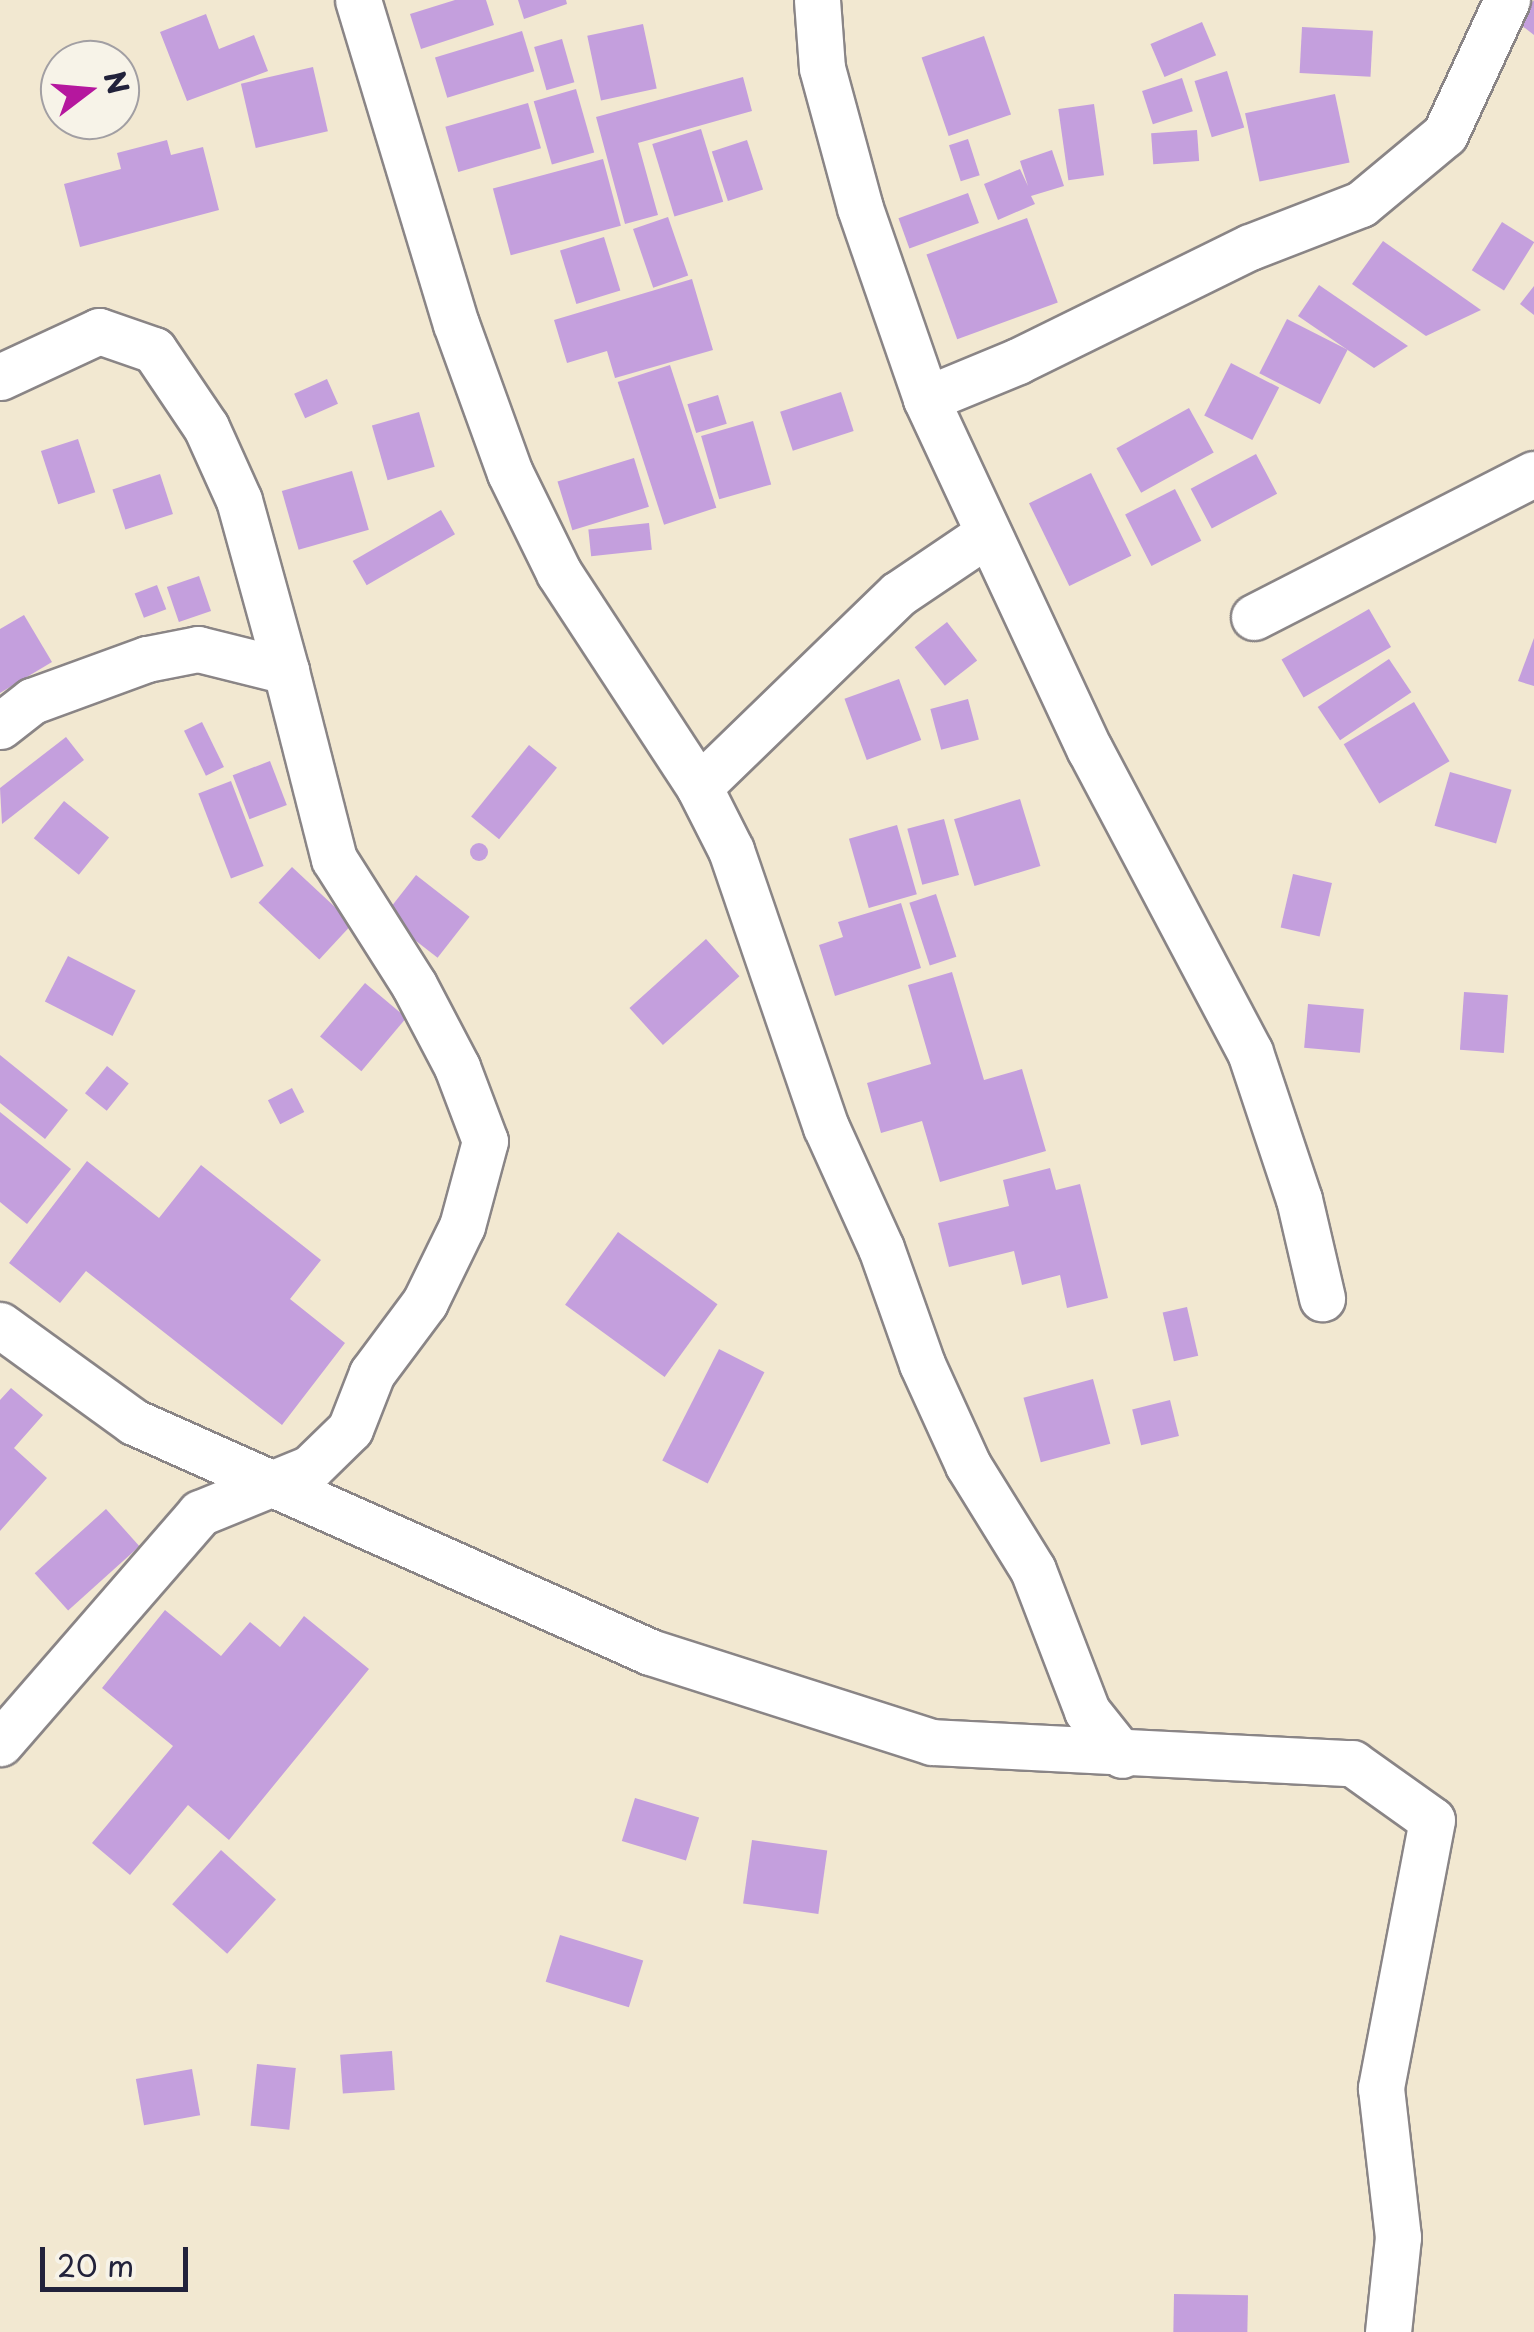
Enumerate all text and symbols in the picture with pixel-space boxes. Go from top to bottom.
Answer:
north arrow [40,40,140,140]
text: N [94,66,141,99]
scale bar [45,2227,192,2289]
text: 20 m [57,2242,134,2287]

